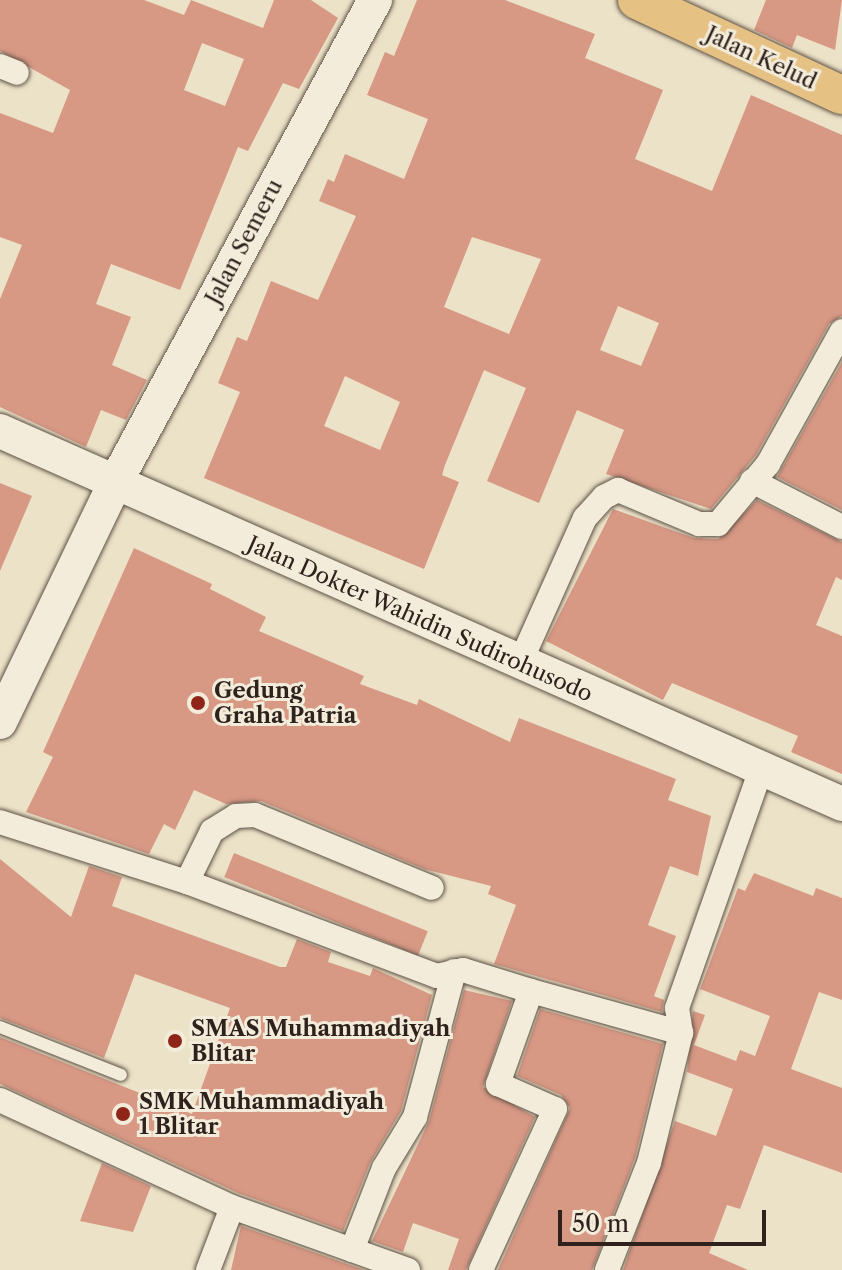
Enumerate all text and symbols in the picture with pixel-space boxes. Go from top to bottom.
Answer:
street label: Jalan Kelud [701,21,821,95]
street label: Jalan Semeru [200,175,288,309]
street label: Jalan Dokter Wahidin Sudirohusodo [243,530,597,708]
place label: Gedung Graha Patria [214,677,357,728]
marker: Gedung Graha Patria [189,694,207,712]
place label: SMAS Muhammadiyah Blitar [191,1015,450,1066]
marker: SMAS Muhammadiyah Blitar [166,1032,184,1050]
place label: SMK Muhammadiyah 1 Blitar [139,1088,385,1140]
marker: SMK Muhammadiyah 1 Blitar [114,1105,132,1123]
scale bar [562,1194,770,1244]
text: 50 m [572,1209,629,1238]

